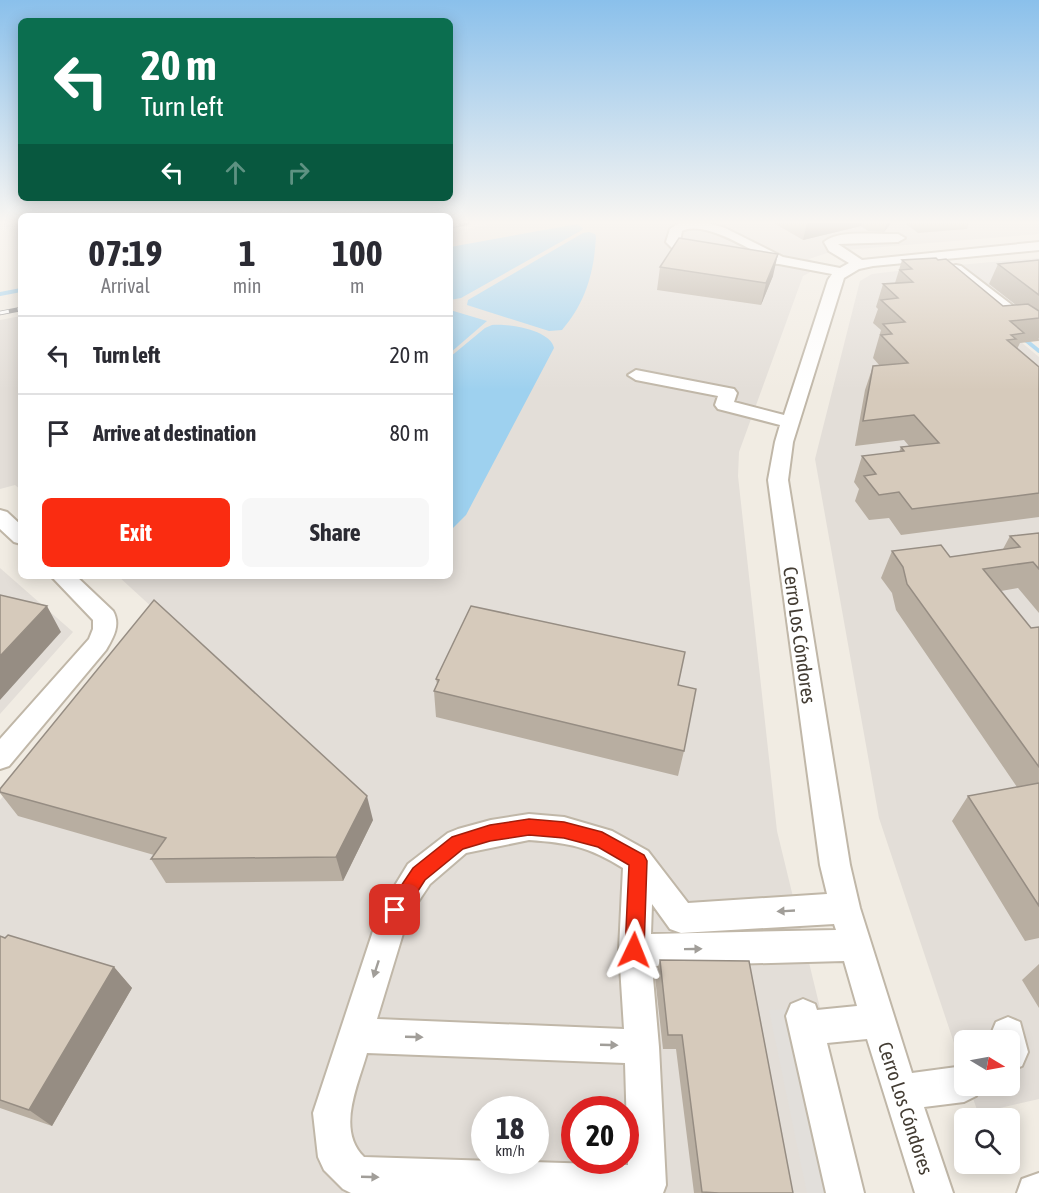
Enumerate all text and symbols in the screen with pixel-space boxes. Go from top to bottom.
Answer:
text: 20 m [141,41,216,89]
icon: left [42,42,120,120]
text: Turn left [141,91,224,122]
icon: left [156,156,189,189]
icon: ahead [219,156,252,189]
icon: right [282,156,315,189]
text: 07:19 [88,232,162,274]
text: 1 [239,232,256,274]
text: 100 [332,232,383,274]
text: Arrival [101,274,150,297]
text: min [233,274,262,297]
text: m [350,274,364,297]
icon: left [42,339,75,372]
text: Turn left [93,342,160,368]
text: 20 m [389,342,429,368]
icon: arrive [42,417,75,450]
text: Arrive at destination [93,420,256,446]
text: 80 m [389,420,429,446]
button: Exit [42,498,230,567]
button: Share [242,498,429,567]
street label: Cerro Los Cóndores [779,565,821,705]
pin [369,884,420,935]
icon: arrive [378,893,411,926]
one-way arrow [777,907,796,916]
position arrow [602,918,666,982]
one-way arrow [684,944,703,954]
one-way arrow [371,960,381,978]
north arrow [954,1030,1020,1096]
map controls [954,1030,1020,1174]
one-way arrow [404,1033,423,1042]
street label: Cerro Los Cóndores [874,1039,938,1177]
one-way arrow [599,1041,618,1050]
speed limit sign: 20 [561,1096,639,1174]
button: search [954,1108,1020,1174]
text: 18 [496,1111,524,1145]
text: km/h [495,1142,525,1159]
one-way arrow [361,1172,380,1182]

